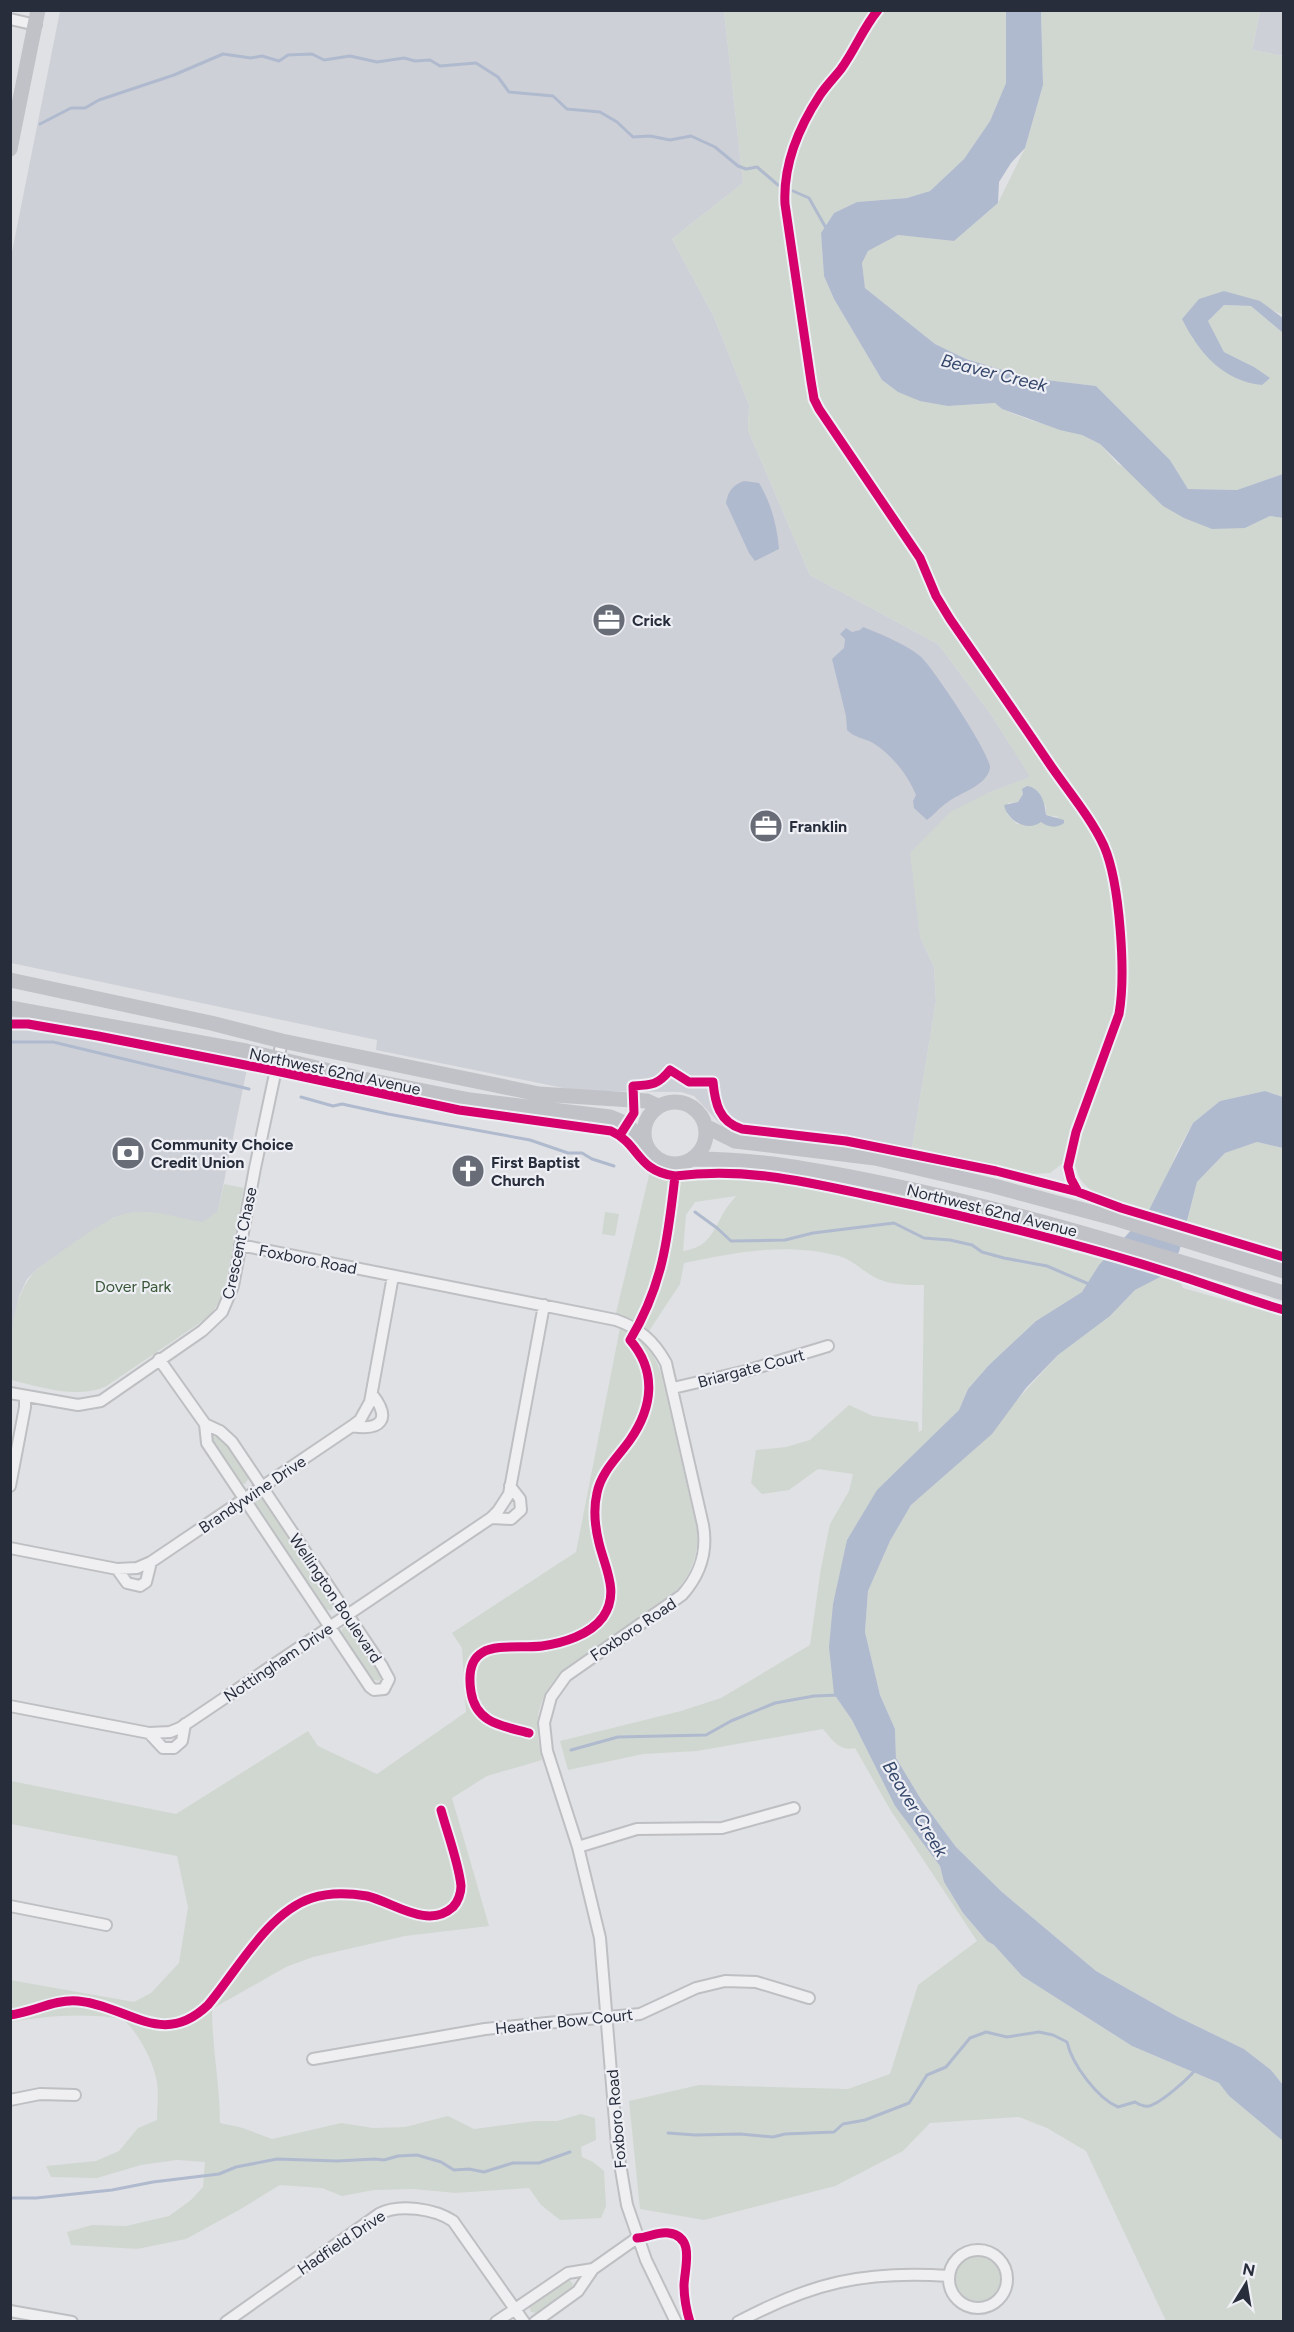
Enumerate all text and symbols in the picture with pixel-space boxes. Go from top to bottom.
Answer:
water label: Beaver Creek [939,349,1051,397]
office icon: Crick [591,602,627,638]
place label: Crick [632,611,672,630]
office icon: Franklin [748,808,784,844]
place label: Franklin [789,817,847,836]
street label: Northwest 62nd Avenue [247,1044,423,1099]
bank icon: Community Choice Credit Union [110,1135,146,1171]
place label: Community Choice Credit Union [151,1135,294,1172]
church icon: First Baptist Church [450,1153,486,1189]
place label: First Baptist Church [491,1153,580,1190]
street label: Northwest 62nd Avenue [905,1180,1079,1241]
street label: Crescent Chase [218,1185,261,1301]
street label: Foxboro Road [257,1241,359,1278]
park label: Dover Park [95,1277,172,1296]
street label: Briargate Court [696,1345,807,1392]
street label: Brandywine Drive [195,1451,310,1537]
street label: Wellington Boulevard [285,1530,386,1667]
street label: Foxboro Road [587,1594,680,1665]
street label: Nottingham Drive [220,1619,337,1706]
water label: Beaver Creek [878,1757,953,1862]
street label: Heather Bow Court [494,2005,634,2038]
street label: Foxboro Road [603,2069,630,2169]
street label: Hadfield Drive [294,2206,389,2279]
north arrow [1216,2254,1276,2314]
text: N [1241,2259,1257,2280]

